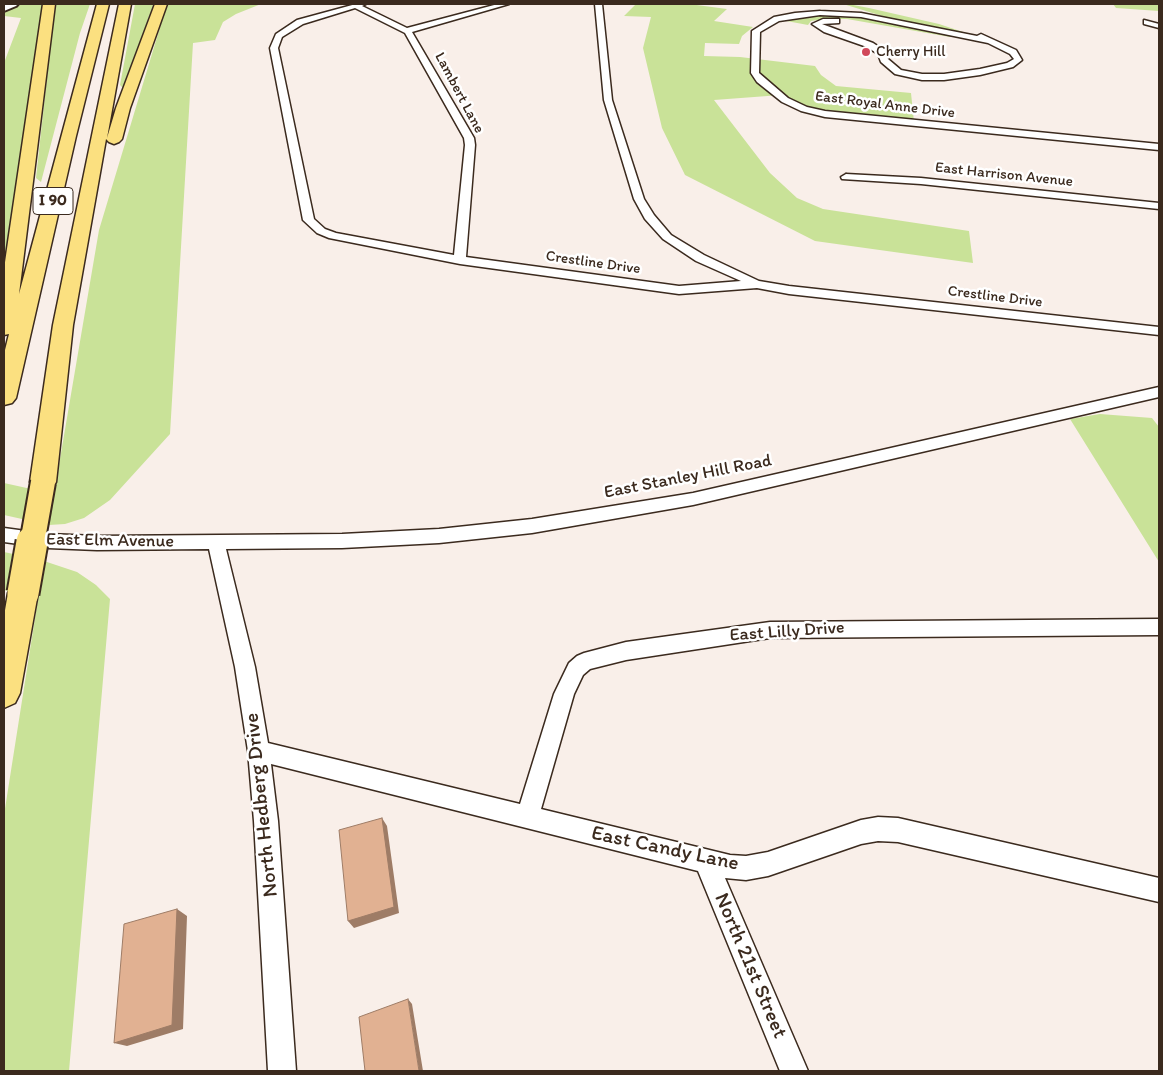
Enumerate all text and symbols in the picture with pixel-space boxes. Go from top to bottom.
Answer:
place label: Cherry Hill [876,43,946,61]
marker: Cherry Hill [860,46,872,58]
street label: Lambert Lane [430,50,488,136]
street label: East Royal Anne Drive [814,87,956,123]
street label: East Harrison Avenue [934,159,1074,191]
road number: I 90 [33,188,73,215]
street label: Crestline Drive [545,247,641,279]
street label: Crestline Drive [947,282,1043,312]
street label: East Stanley Hill Road [602,450,774,504]
street label: East Elm Avenue [46,529,174,553]
street label: East Lilly Drive [729,617,845,647]
street label: North Hedberg Drive [240,712,284,898]
street label: East Candy Lane [589,821,741,877]
street label: North 21st Street [708,890,792,1042]

